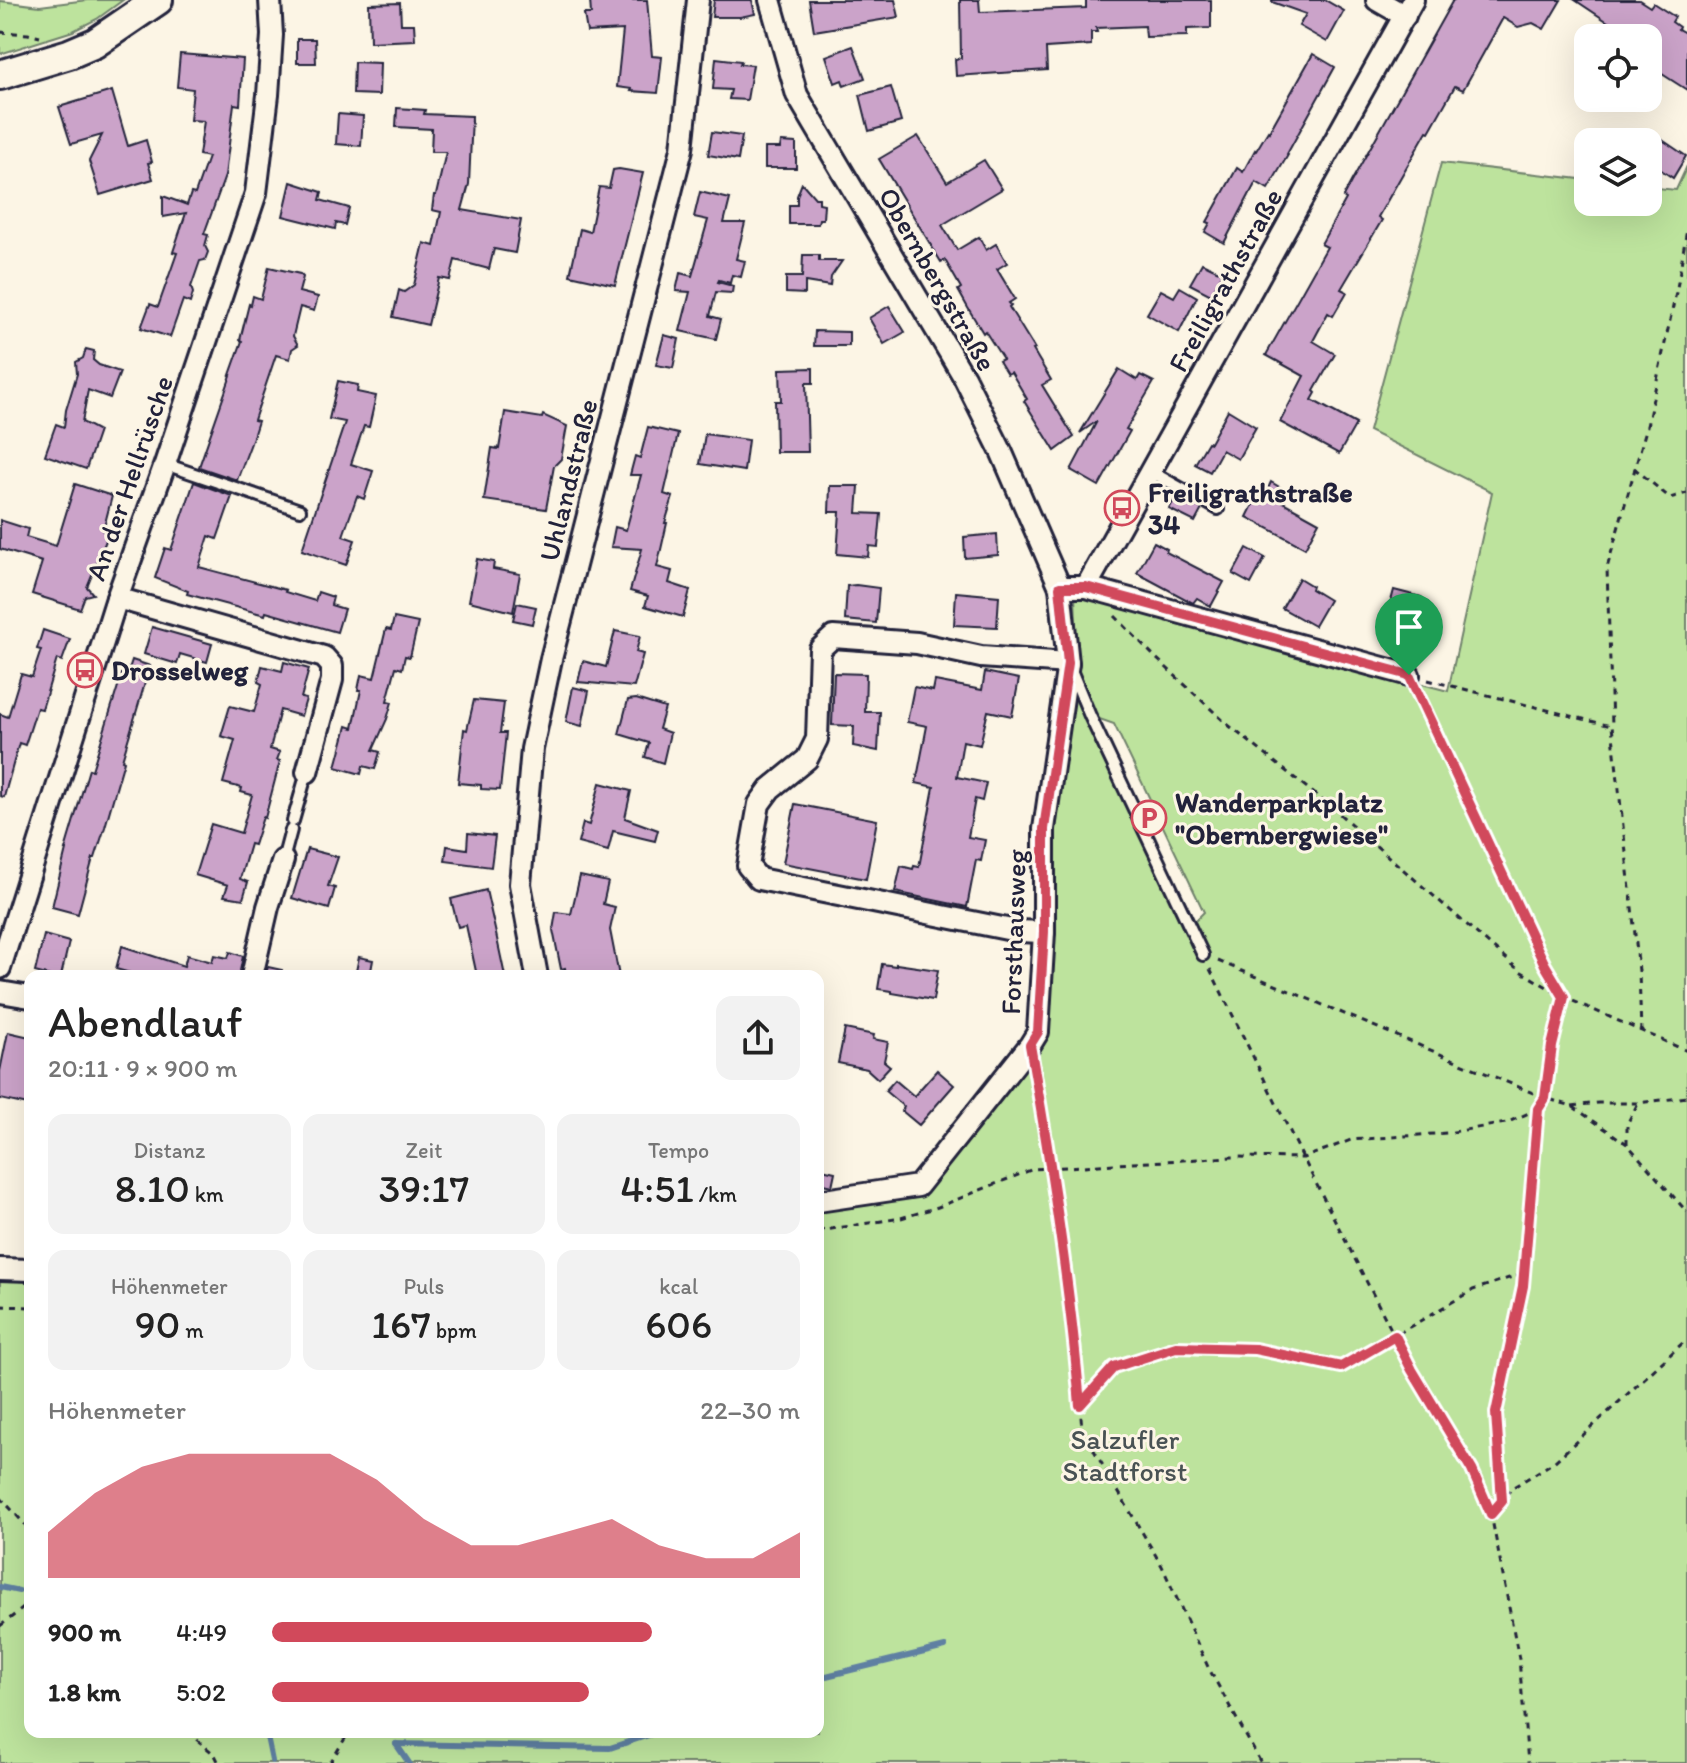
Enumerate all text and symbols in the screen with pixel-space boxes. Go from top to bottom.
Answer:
map controls [1574,24,1662,216]
button: locate [1574,24,1662,112]
button: layers [1574,128,1662,216]
street label: Obernbergstraße [872,181,1004,377]
street label: Freiligrathstraße [1161,182,1289,378]
street label: An der Hellrüsche [78,371,180,585]
street label: Uhlandstraße [531,395,605,565]
place label: Freiligrathstraße 34 [1148,475,1353,541]
bus stop icon: Freiligrathstraße 34 [1103,489,1141,527]
pin [1375,593,1443,675]
icon: arrive [1387,605,1431,649]
bus stop icon: Drosselweg [66,651,104,689]
place label: Drosselweg [111,653,249,687]
place label: Wanderparkplatz "Obernbergwiese" [1175,785,1388,851]
parking icon: Wanderparkplatz "Obernbergwiese" [1130,799,1168,837]
street label: Forsthausweg [993,848,1033,1015]
text: Abendlauf [48,995,243,1048]
button: share [716,996,800,1080]
text: 20:11 · 9 × 900 m [48,1052,238,1084]
text: Distanz [133,1137,205,1164]
text: Zeit [406,1137,442,1164]
text: Tempo [648,1137,709,1164]
text: 8.10 [115,1164,190,1212]
text: 39:17 [379,1164,469,1212]
text: 4:51 [620,1164,694,1212]
text: km [190,1181,224,1208]
text: /km [694,1181,737,1208]
text: Höhenmeter [111,1273,228,1300]
text: Puls [404,1273,444,1300]
text: kcal [659,1273,698,1300]
text: 90 [135,1300,180,1348]
text: 167 [371,1300,431,1348]
text: 606 [645,1300,712,1348]
text: m [180,1317,204,1344]
text: bpm [431,1317,477,1344]
text: Höhenmeter [48,1394,186,1426]
text: 22–30 m [700,1394,800,1426]
park label: Salzufler Stadtforst [1063,1422,1187,1488]
text: 900 m [48,1616,121,1648]
text: 4:49 [176,1616,227,1648]
text: 1.8 km [48,1676,121,1708]
text: 5:02 [176,1676,226,1708]

